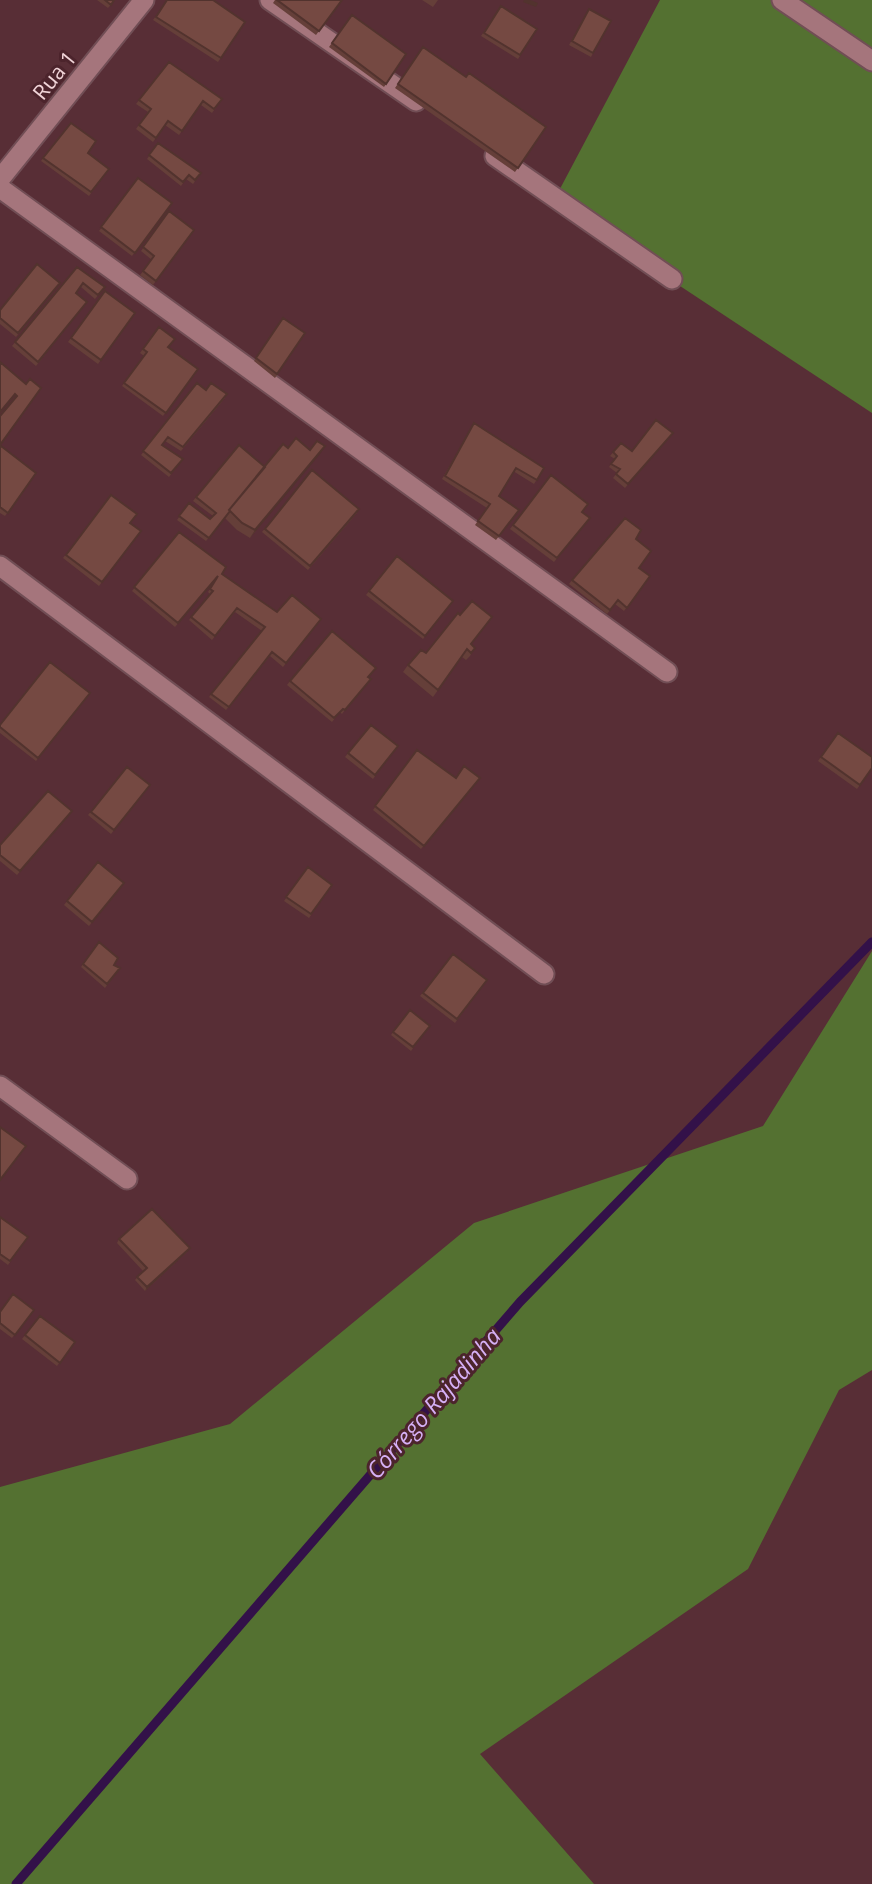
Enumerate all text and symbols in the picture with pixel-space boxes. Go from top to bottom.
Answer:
street label: Rua 1 [26,45,82,105]
water label: Córrego Rajadinha [358,1321,508,1485]

